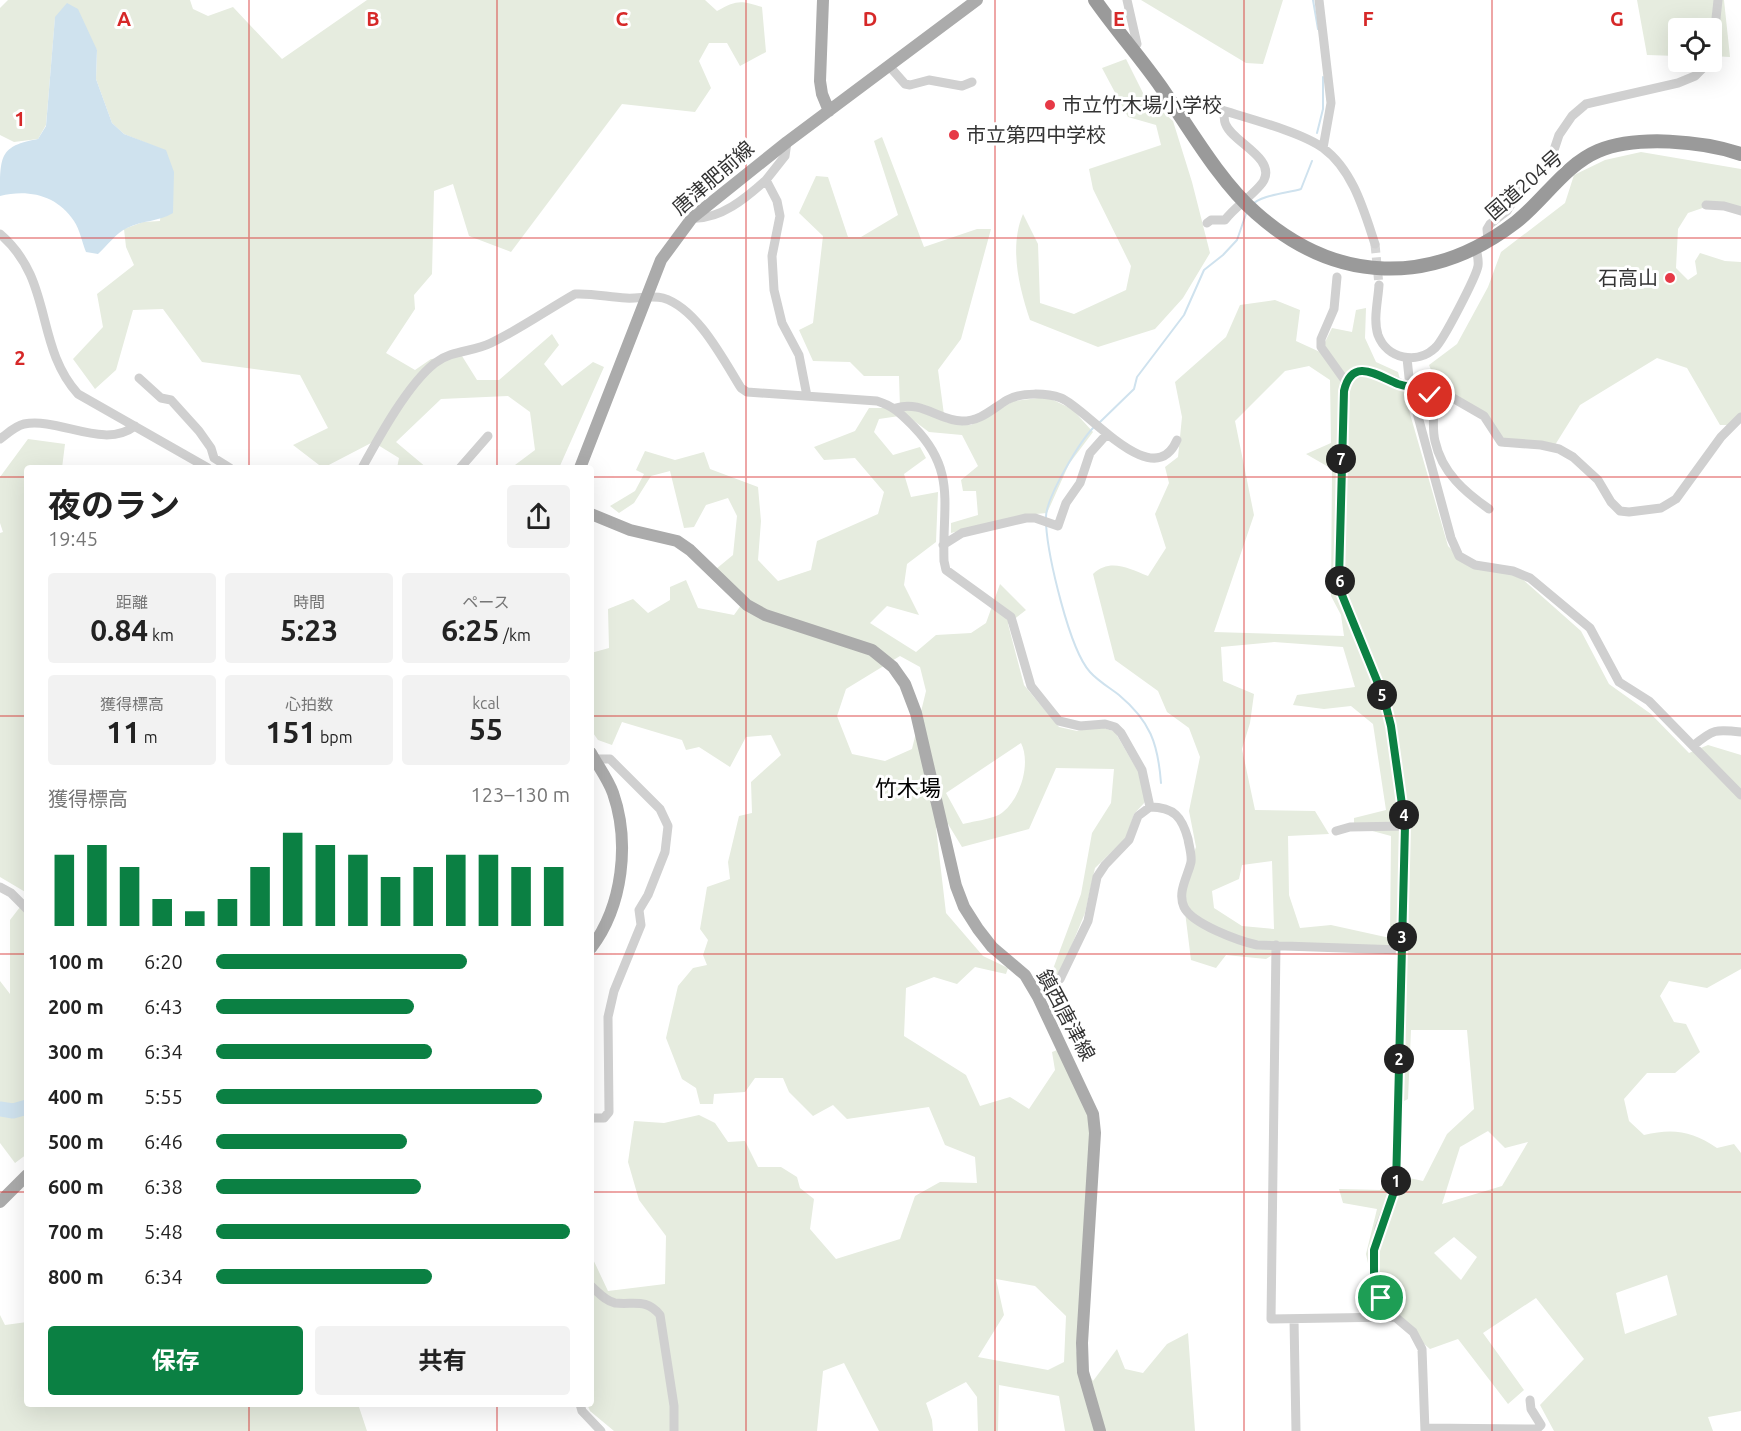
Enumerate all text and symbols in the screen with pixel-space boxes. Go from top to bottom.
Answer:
text: A [117,7,131,30]
text: B [366,7,380,30]
text: C [616,7,629,30]
text: D [863,7,877,30]
text: E [1113,7,1125,30]
text: F [1362,7,1374,30]
text: G [1610,7,1624,30]
map controls [1668,18,1722,72]
button: locate [1668,18,1722,72]
place label: 市立竹木場小学校 [1062,93,1222,116]
marker: 市立竹木場小学校 [1043,98,1057,112]
text: 1 [14,107,26,130]
place label: 市立第四中学校 [966,123,1106,146]
marker: 市立第四中学校 [947,128,961,142]
street label: 唐津肥前線 [667,136,758,219]
street label: 国道204号 [1481,145,1567,224]
place label: 石高山 [1598,266,1658,289]
marker: 石高山 [1663,271,1677,285]
text: 2 [14,346,26,369]
pin [1404,369,1455,420]
icon: check [1413,378,1446,411]
pin: 7 [1326,444,1356,474]
text: 7 [1336,450,1346,468]
button: share [507,485,570,548]
text: 夜のラン [48,486,180,523]
text: 19:45 [48,527,98,550]
pin: 6 [1325,566,1355,596]
text: 6 [1335,572,1345,590]
text: 距離 [116,593,148,611]
text: 時間 [293,593,325,611]
text: ペース [462,593,510,611]
text: 0.84 [90,613,148,647]
text: 5:23 [280,613,338,647]
text: 6:25 [441,613,499,647]
text: km [148,626,174,644]
text: /km [499,626,531,644]
pin: 5 [1367,680,1397,710]
text: 5 [1377,686,1387,704]
text: kcal [472,694,500,712]
text: 獲得標高 [100,695,164,713]
text: 心拍数 [285,695,333,713]
text: 55 [469,712,503,746]
text: 11 [106,715,140,749]
text: 151 [266,715,316,749]
text: m [140,728,158,746]
text: bpm [316,728,352,746]
district label: 竹木場 [875,775,941,800]
text: 123–130 m [471,783,570,806]
text: 獲得標高 [48,787,128,810]
pin: 4 [1389,800,1419,830]
text: 4 [1399,806,1409,824]
pin: 3 [1387,922,1417,952]
text: 3 [1397,928,1407,946]
text: 100 m [48,950,104,973]
text: 6:20 [144,950,183,973]
street label: 鎮西唐津線 [1033,965,1100,1064]
text: 200 m [48,995,104,1018]
text: 6:43 [144,995,183,1018]
text: 300 m [48,1040,104,1063]
text: 6:34 [144,1040,183,1063]
pin: 2 [1384,1044,1414,1074]
text: 2 [1394,1050,1404,1068]
text: 400 m [48,1085,104,1108]
text: 5:55 [144,1085,183,1108]
text: 500 m [48,1130,104,1153]
text: 6:46 [144,1130,183,1153]
pin: 1 [1381,1166,1411,1196]
text: 1 [1391,1172,1401,1190]
text: 600 m [48,1175,104,1198]
text: 6:38 [144,1175,183,1198]
text: 700 m [48,1220,104,1243]
text: 5:48 [144,1220,183,1243]
text: 800 m [48,1265,104,1288]
text: 6:34 [144,1265,183,1288]
pin [1355,1272,1406,1323]
icon: arrive [1364,1281,1397,1314]
button: 保存 [48,1326,303,1395]
button: 共有 [315,1326,570,1395]

